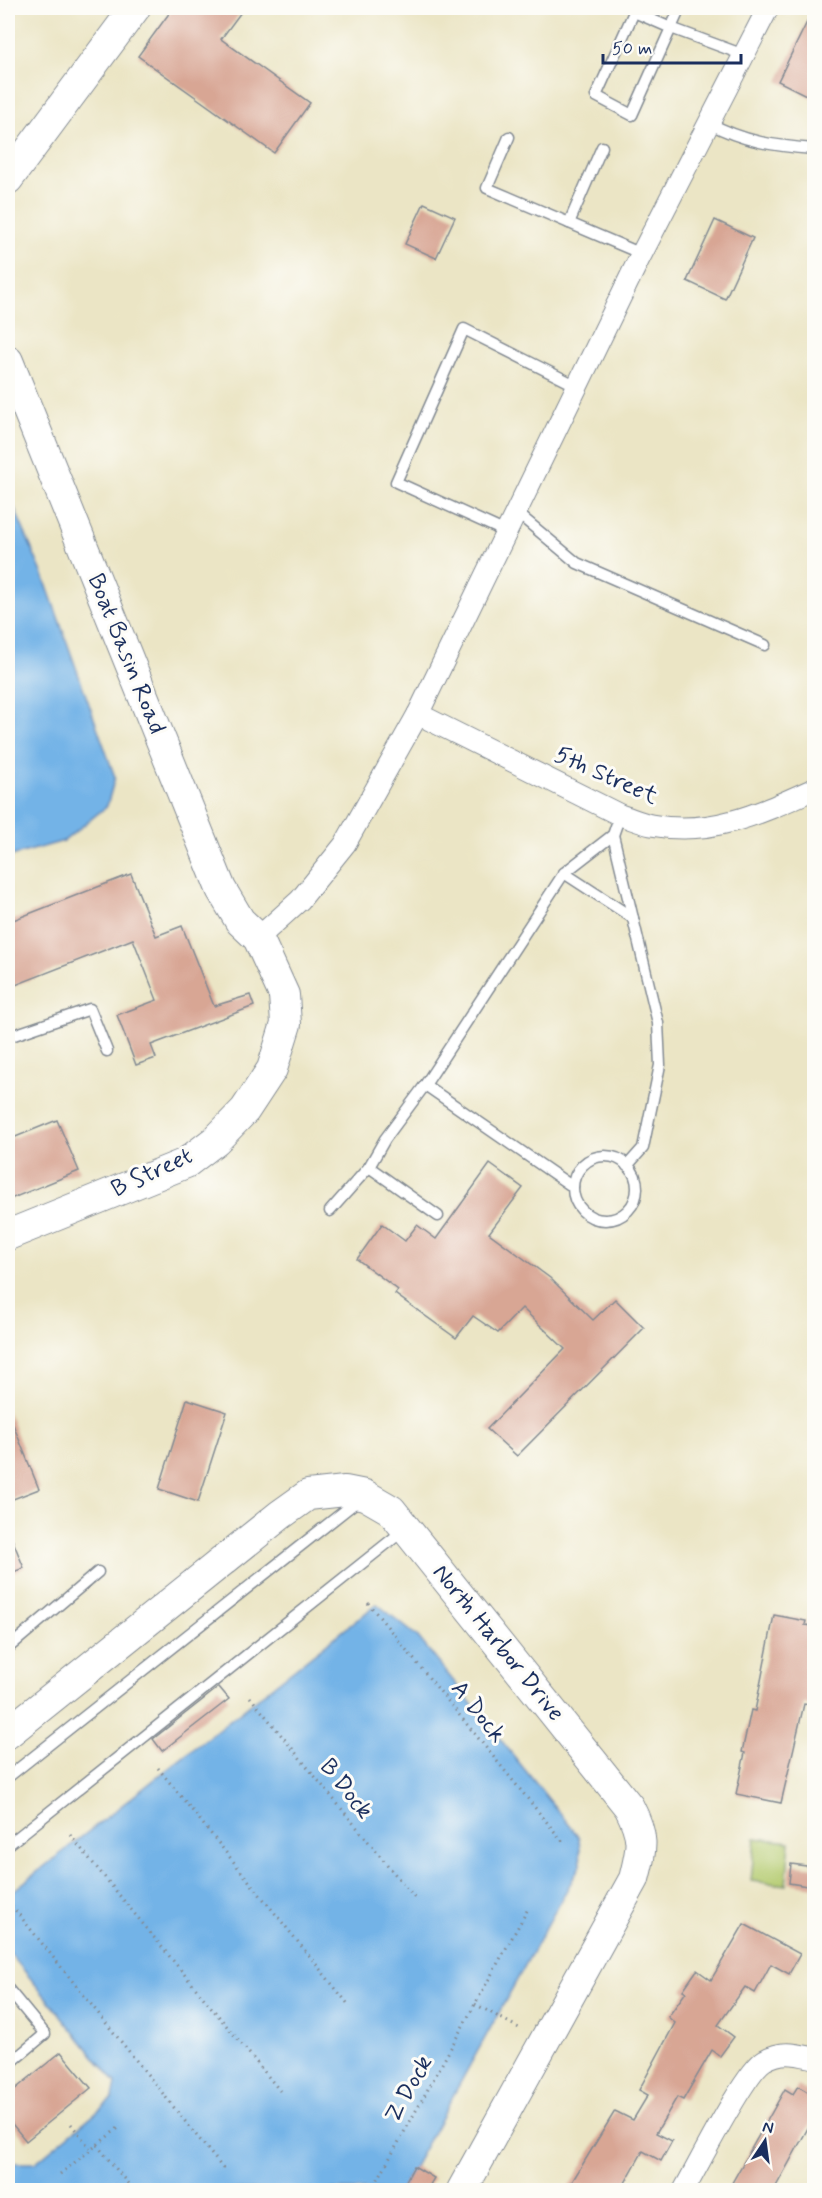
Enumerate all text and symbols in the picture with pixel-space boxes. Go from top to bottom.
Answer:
scale bar [603,27,741,65]
text: 50 m [612,37,652,61]
street label: Boat Basin Road [80,569,172,739]
street label: 5th Street [550,740,662,812]
street label: B Street [106,1141,198,1205]
street label: North Harbor Drive [425,1558,571,1728]
street label: A Dock [443,1674,513,1750]
street label: B Dock [312,1752,380,1826]
street label: Z Dock [378,2050,440,2128]
north arrow [735,2111,795,2171]
text: N [760,2116,776,2139]

